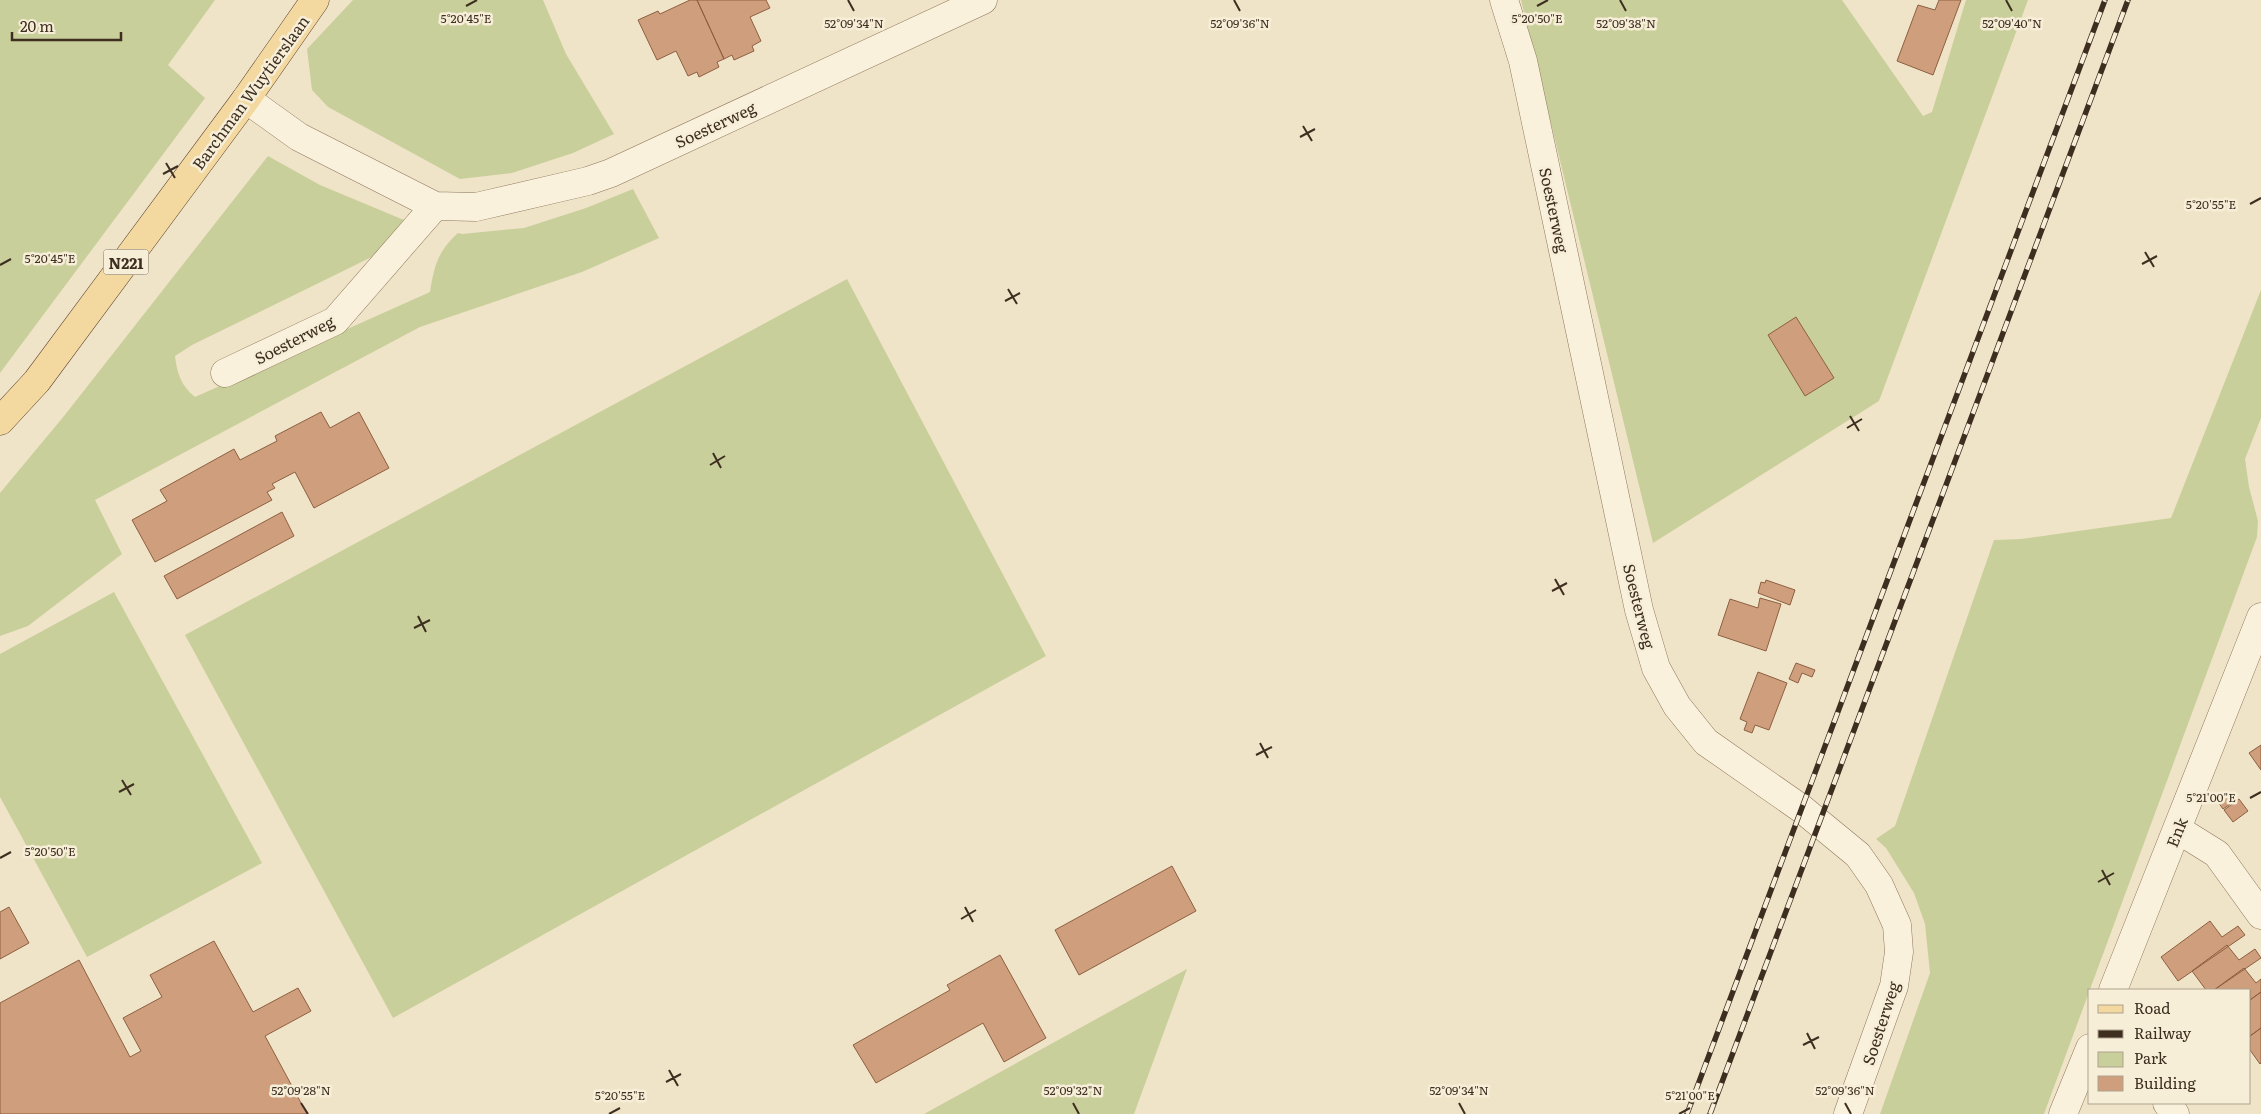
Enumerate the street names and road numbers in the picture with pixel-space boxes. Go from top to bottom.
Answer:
street label: Barchman Wuytierslaan [186,9,315,174]
street label: Soesterweg [671,95,760,153]
street label: Soesterweg [1534,165,1576,255]
road number: N221 [104,250,148,274]
street label: Soesterweg [250,309,338,369]
street label: Soesterweg [1618,561,1662,651]
street label: Enk [2159,813,2193,851]
street label: Soesterweg [1855,978,1905,1068]

